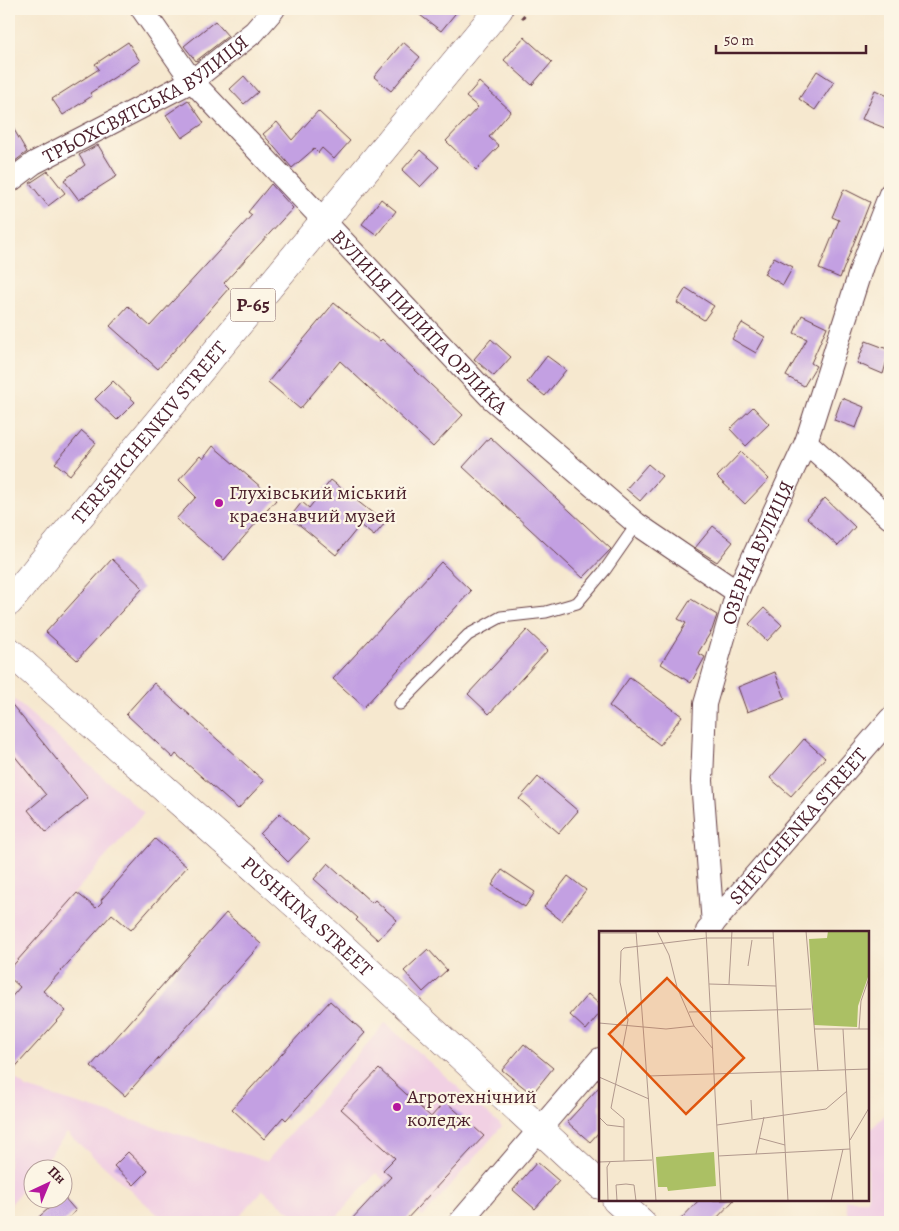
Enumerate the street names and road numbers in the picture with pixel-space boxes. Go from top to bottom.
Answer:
street label: ТРЬОХСВЯТСЬКА ВУЛИЦЯ [38,28,254,170]
street label: ВУЛИЦЯ ПИЛИПА ОРЛИКА [325,223,514,420]
road number: Р-65 [230,288,276,322]
street label: TERESHCHENKIV STREET [65,335,233,530]
street label: ОЗЕРНА ВУЛИЦЯ [715,476,800,628]
street label: SHEVCHENKA STREET [723,741,873,910]
street label: PUSHKINA STREET [236,850,379,982]

